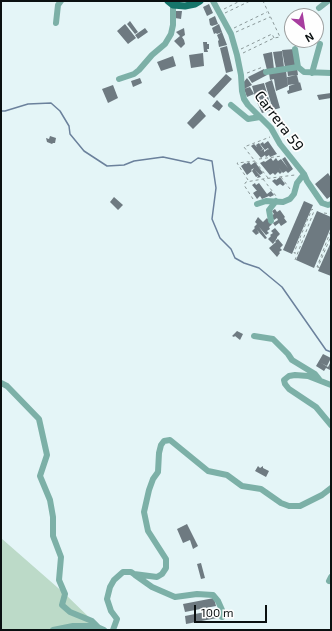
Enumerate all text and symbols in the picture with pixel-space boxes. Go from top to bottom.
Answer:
north arrow [284,8,324,48]
text: N [303,30,316,46]
street label: Carrera 59 [250,87,308,155]
scale bar [196,597,269,623]
text: 100 m [201,605,233,619]

